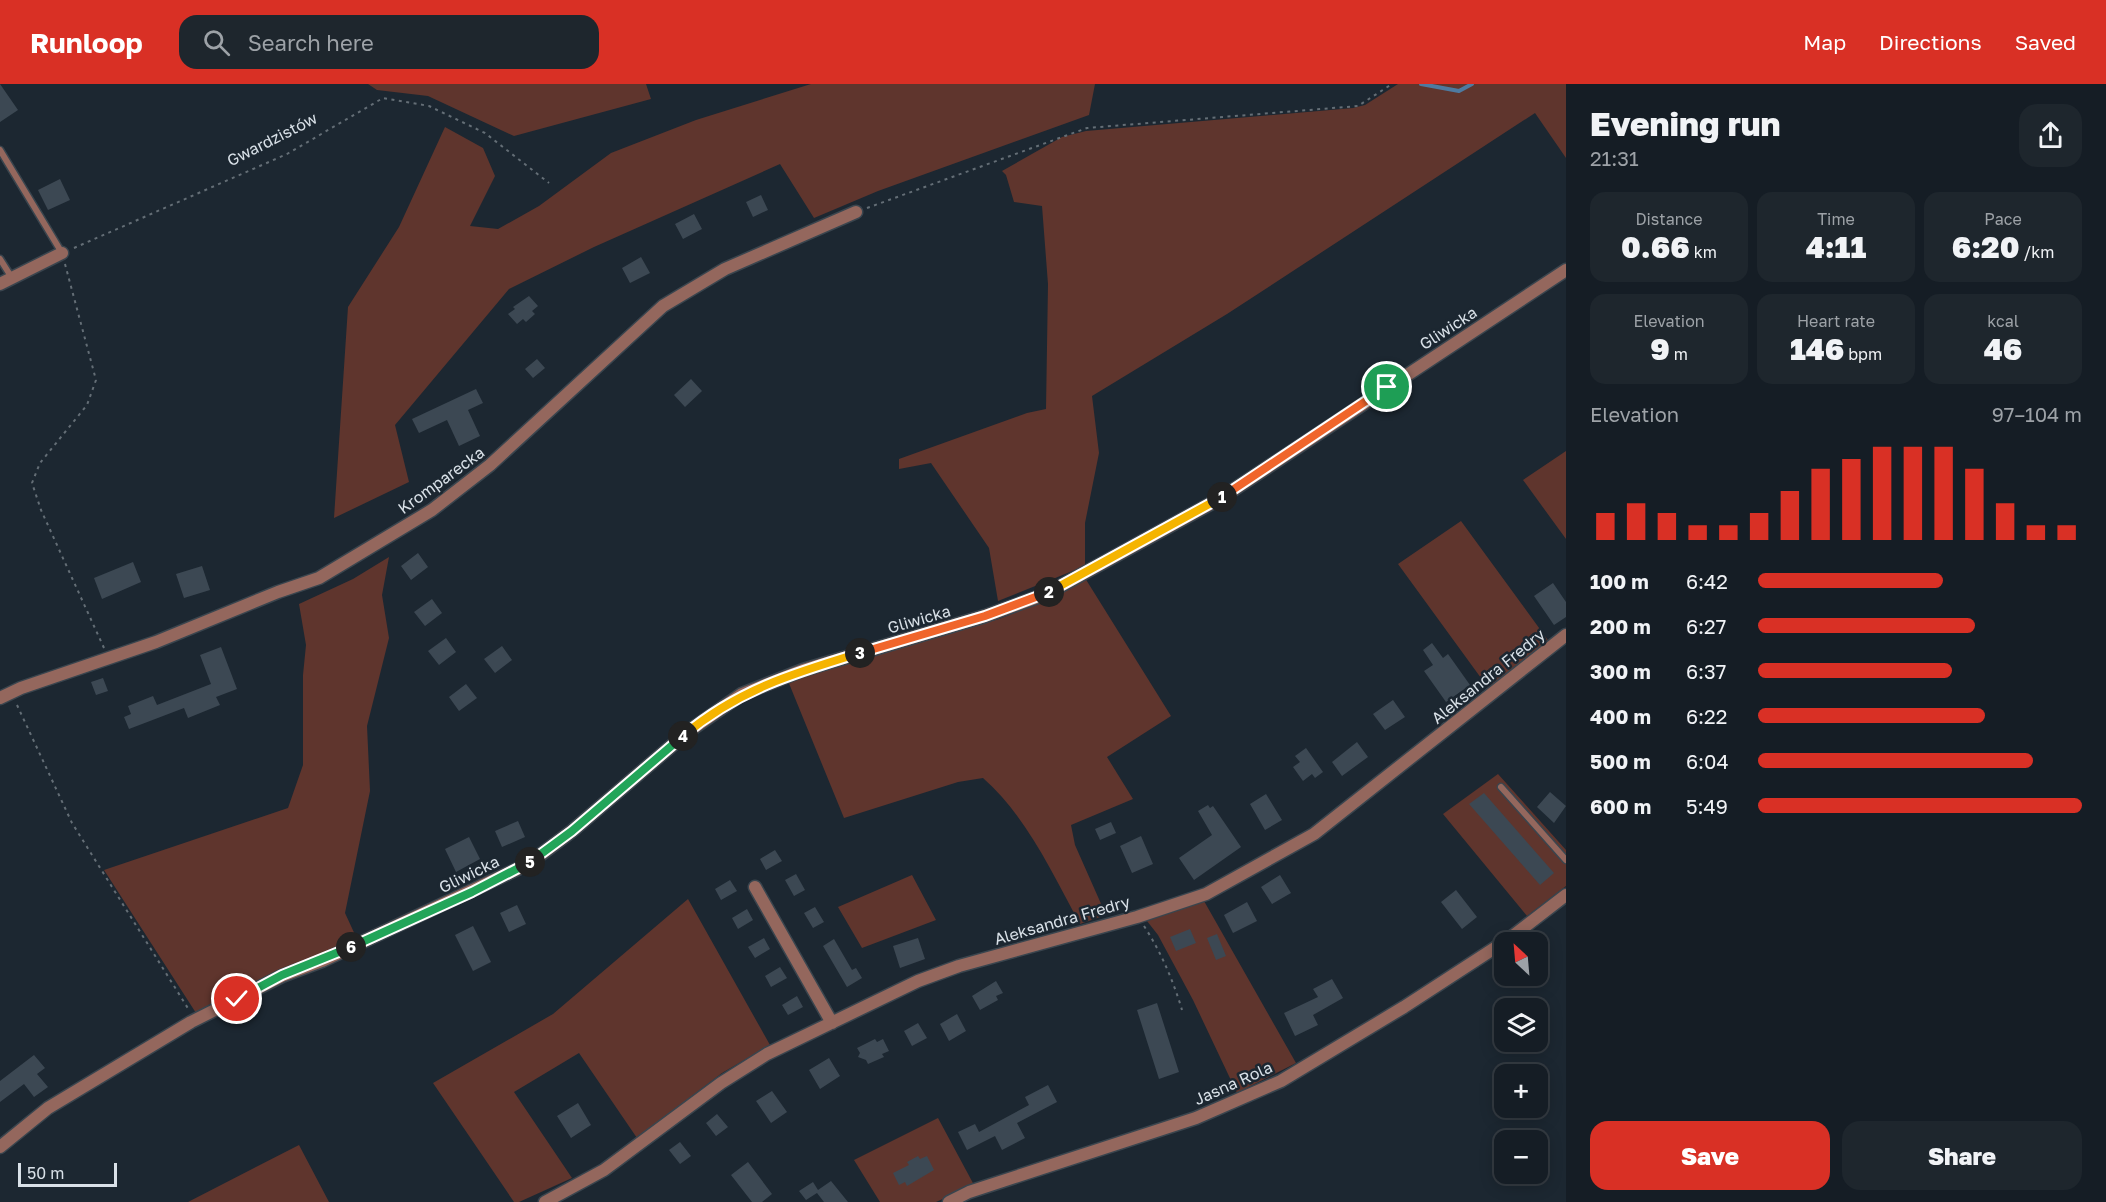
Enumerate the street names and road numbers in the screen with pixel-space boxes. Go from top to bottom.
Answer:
street label: Gwardzistów [224,108,321,170]
street label: Gliwicka [1415,302,1481,354]
street label: Kromparecka [394,442,488,518]
street label: Gliwicka [885,600,953,638]
street label: Aleksandra Fredry [1427,624,1549,728]
street label: Gliwicka [436,851,502,897]
street label: Aleksandra Fredry [992,891,1132,949]
street label: Jasna Rola [1191,1057,1275,1109]

